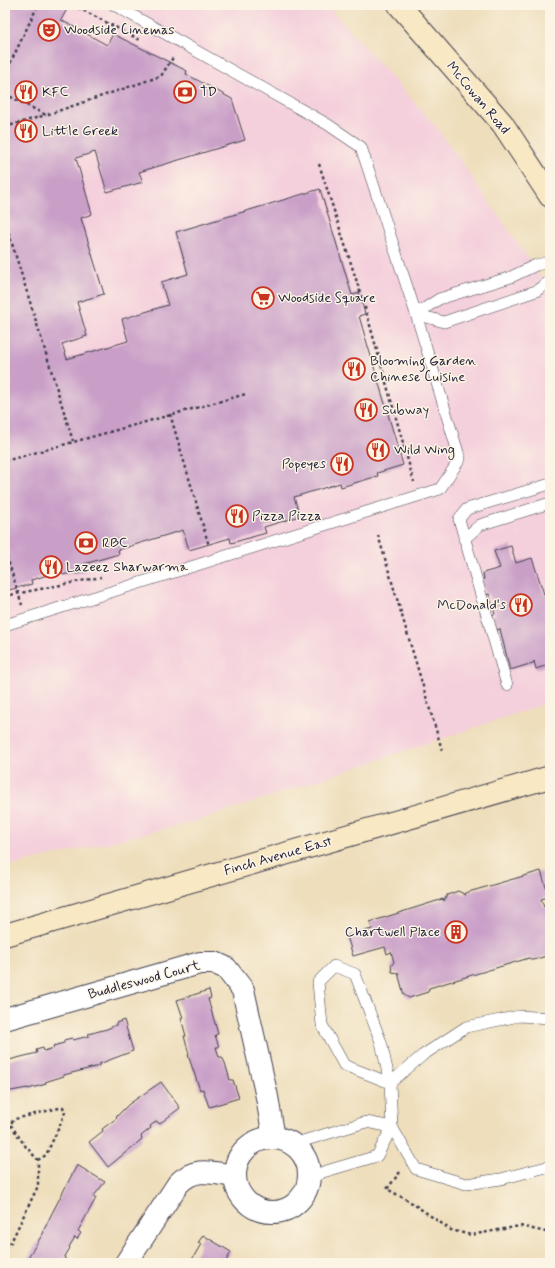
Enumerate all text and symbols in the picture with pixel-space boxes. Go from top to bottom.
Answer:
theatre icon: Woodside Cinemas [36,17,62,43]
place label: Woodside Cinemas [64,21,174,39]
street label: McCowan Road [442,58,514,138]
restaurant icon: KFC [13,79,39,105]
bank icon: TD [172,79,198,105]
place label: KFC [42,83,68,101]
place label: TD [200,83,217,101]
restaurant icon: Little Greek [13,118,39,144]
place label: Little Greek [42,122,118,140]
supermarket icon: Woodside Square [250,285,276,311]
place label: Woodside Square [278,289,376,307]
place label: Blooming Garden Chinese Cuisine [370,352,476,386]
restaurant icon: Blooming Garden Chinese Cuisine [341,356,367,382]
restaurant icon: Subway [353,397,379,423]
place label: Subway [382,401,429,419]
restaurant icon: Wild Wing [365,437,391,463]
place label: Wild Wing [394,441,455,460]
restaurant icon: Popeyes [329,451,355,477]
place label: Popeyes [282,455,326,473]
restaurant icon: Pizza Pizza [224,503,250,529]
place label: Pizza Pizza [252,507,321,525]
bank icon: RBC [73,530,99,556]
place label: RBC [102,534,128,552]
restaurant icon: Lazeez Sharwarma [38,554,64,580]
place label: Lazeez Sharwarma [66,558,188,576]
restaurant icon: McDonald's [508,592,534,618]
place label: McDonald's [437,596,506,614]
street label: Finch Avenue East [222,832,334,880]
building icon: Chartwell Place [443,919,469,945]
place label: Chartwell Place [345,923,440,941]
street label: Buddleswood Court [86,956,203,1004]

